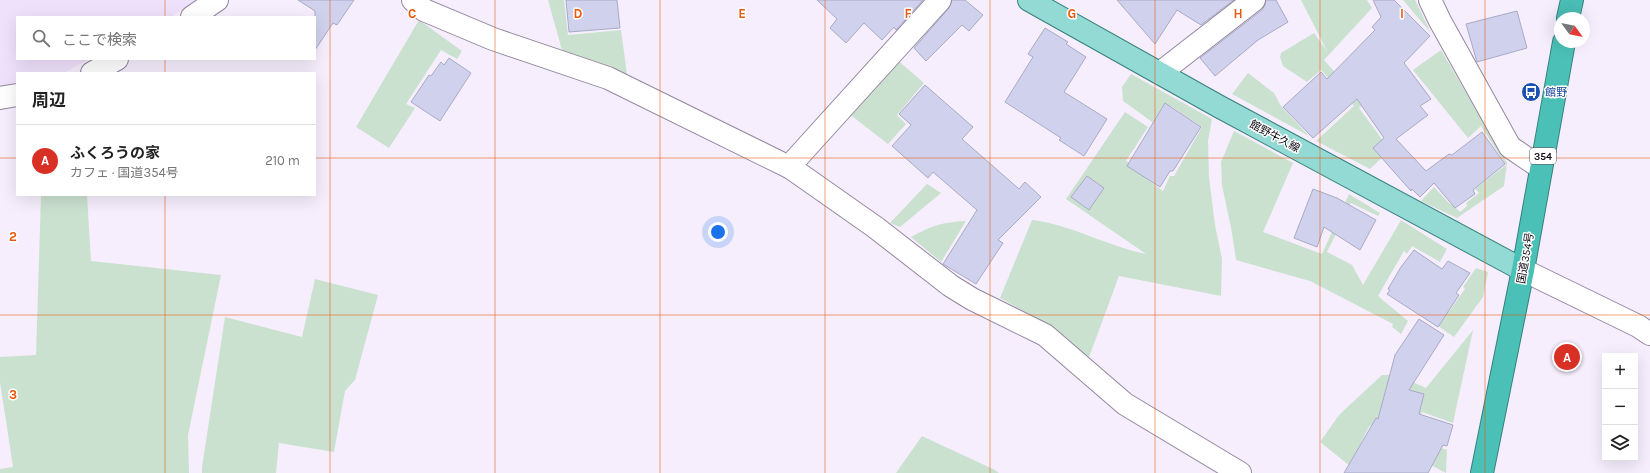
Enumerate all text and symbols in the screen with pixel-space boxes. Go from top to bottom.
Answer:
text: C [408,6,416,21]
text: D [574,6,583,21]
text: E [738,6,746,21]
text: F [904,6,912,21]
text: G [1068,6,1076,21]
text: H [1233,6,1243,21]
text: I [1400,6,1404,21]
north arrow [1554,12,1590,48]
search box [16,16,316,60]
icon: search [30,27,52,49]
text: ここで検索 [62,31,137,49]
bus stop icon: 館野 [1520,81,1542,103]
place label: 館野 [1545,86,1567,99]
text: 周辺 [32,90,66,110]
street label: 館野牛久線 [1247,118,1302,155]
text: ふくろうの家 [70,144,160,162]
road number: 354 [1530,148,1556,164]
text: A [41,153,49,168]
text: 210 m [265,153,300,168]
text: カフェ · 国道354号 [70,165,179,180]
your location [708,222,728,242]
text: 2 [9,229,17,244]
street label: 国道354号 [1515,231,1536,285]
pin: A [1554,342,1580,372]
map controls [1602,353,1638,461]
button: + [1602,353,1638,389]
text: 3 [9,387,17,402]
button: − [1602,389,1638,425]
button: layers [1602,425,1638,461]

